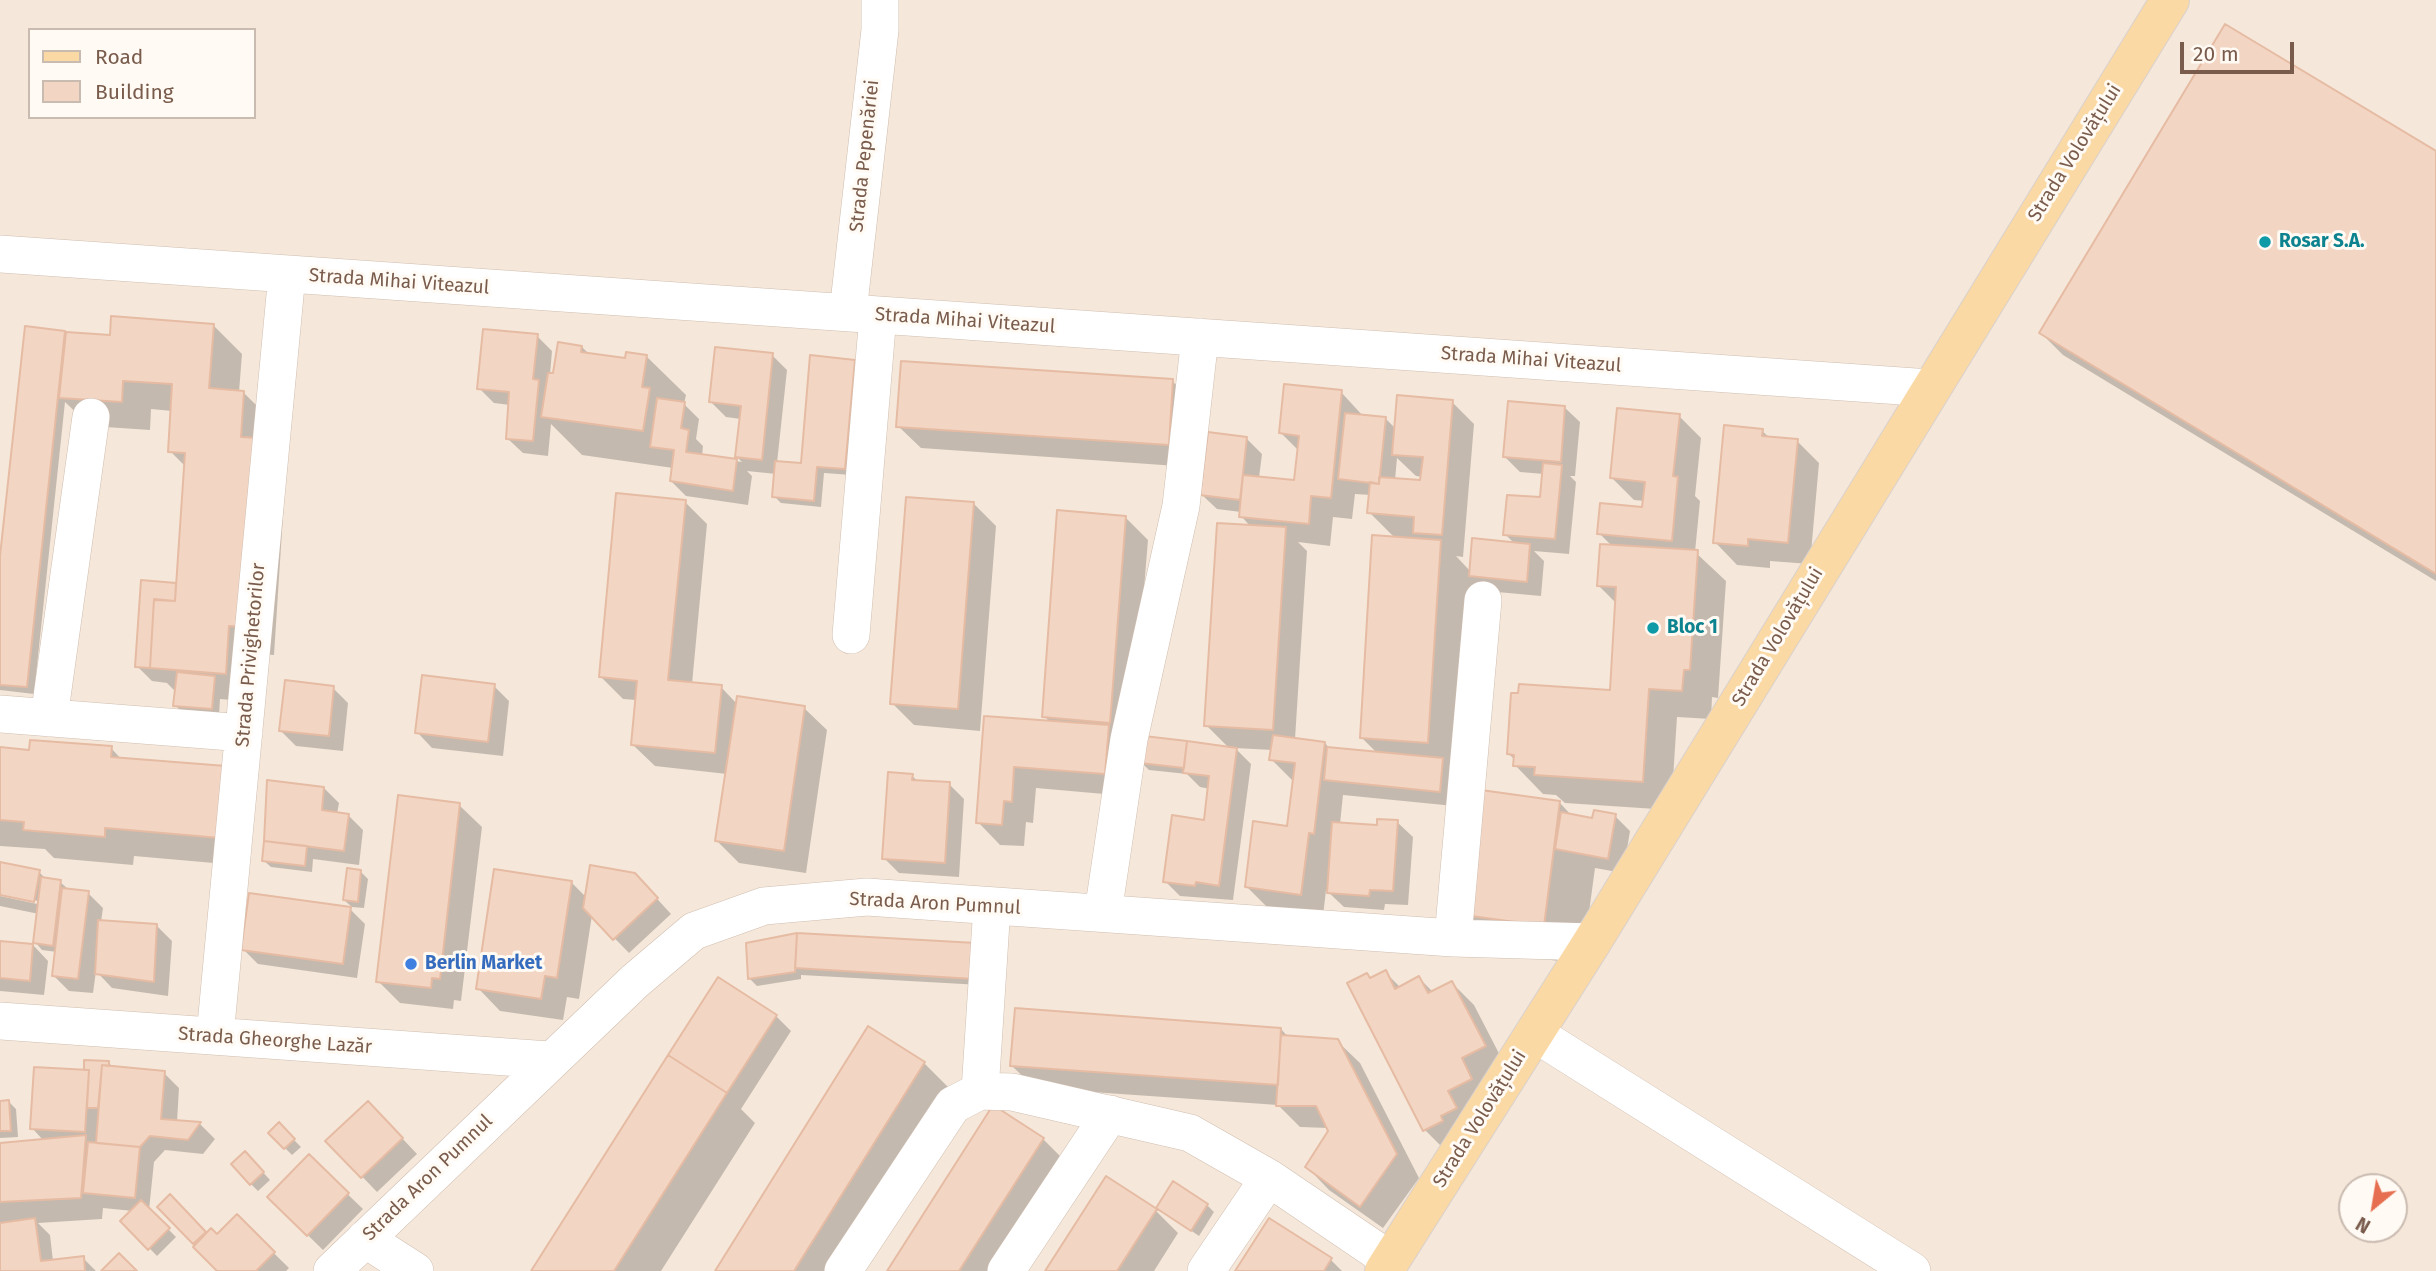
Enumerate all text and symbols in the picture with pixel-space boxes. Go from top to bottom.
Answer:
legend [28,28,256,119]
scale bar [2184,28,2298,72]
text: 20 m [2193,41,2239,67]
text: Road [95,44,143,70]
text: Building [95,79,174,105]
street label: Strada Pepenăriei [846,79,884,233]
street label: Strada Volovățului [2023,80,2127,226]
place label: Rosar S.A. [2279,231,2365,253]
marker: Rosar S.A. [2257,234,2273,250]
street label: Strada Mihai Viteazul [308,264,490,300]
street label: Strada Mihai Viteazul [874,303,1056,339]
street label: Strada Mihai Viteazul [1440,342,1622,378]
street label: Strada Privighetorilor [232,562,270,748]
street label: Strada Volovățului [1728,563,1828,711]
place label: Bloc 1 [1667,617,1718,639]
marker: Bloc 1 [1645,620,1661,636]
street label: Strada Aron Pumnul [849,888,1021,920]
place label: Berlin Market [425,953,542,975]
marker: Berlin Market [403,956,419,972]
street label: Strada Gheorghe Lazăr [177,1023,373,1059]
street label: Strada Volovățului [1428,1046,1532,1192]
street label: Strada Aron Pumnul [358,1110,498,1246]
north arrow [2338,1173,2408,1243]
text: N [2352,1212,2374,1238]

